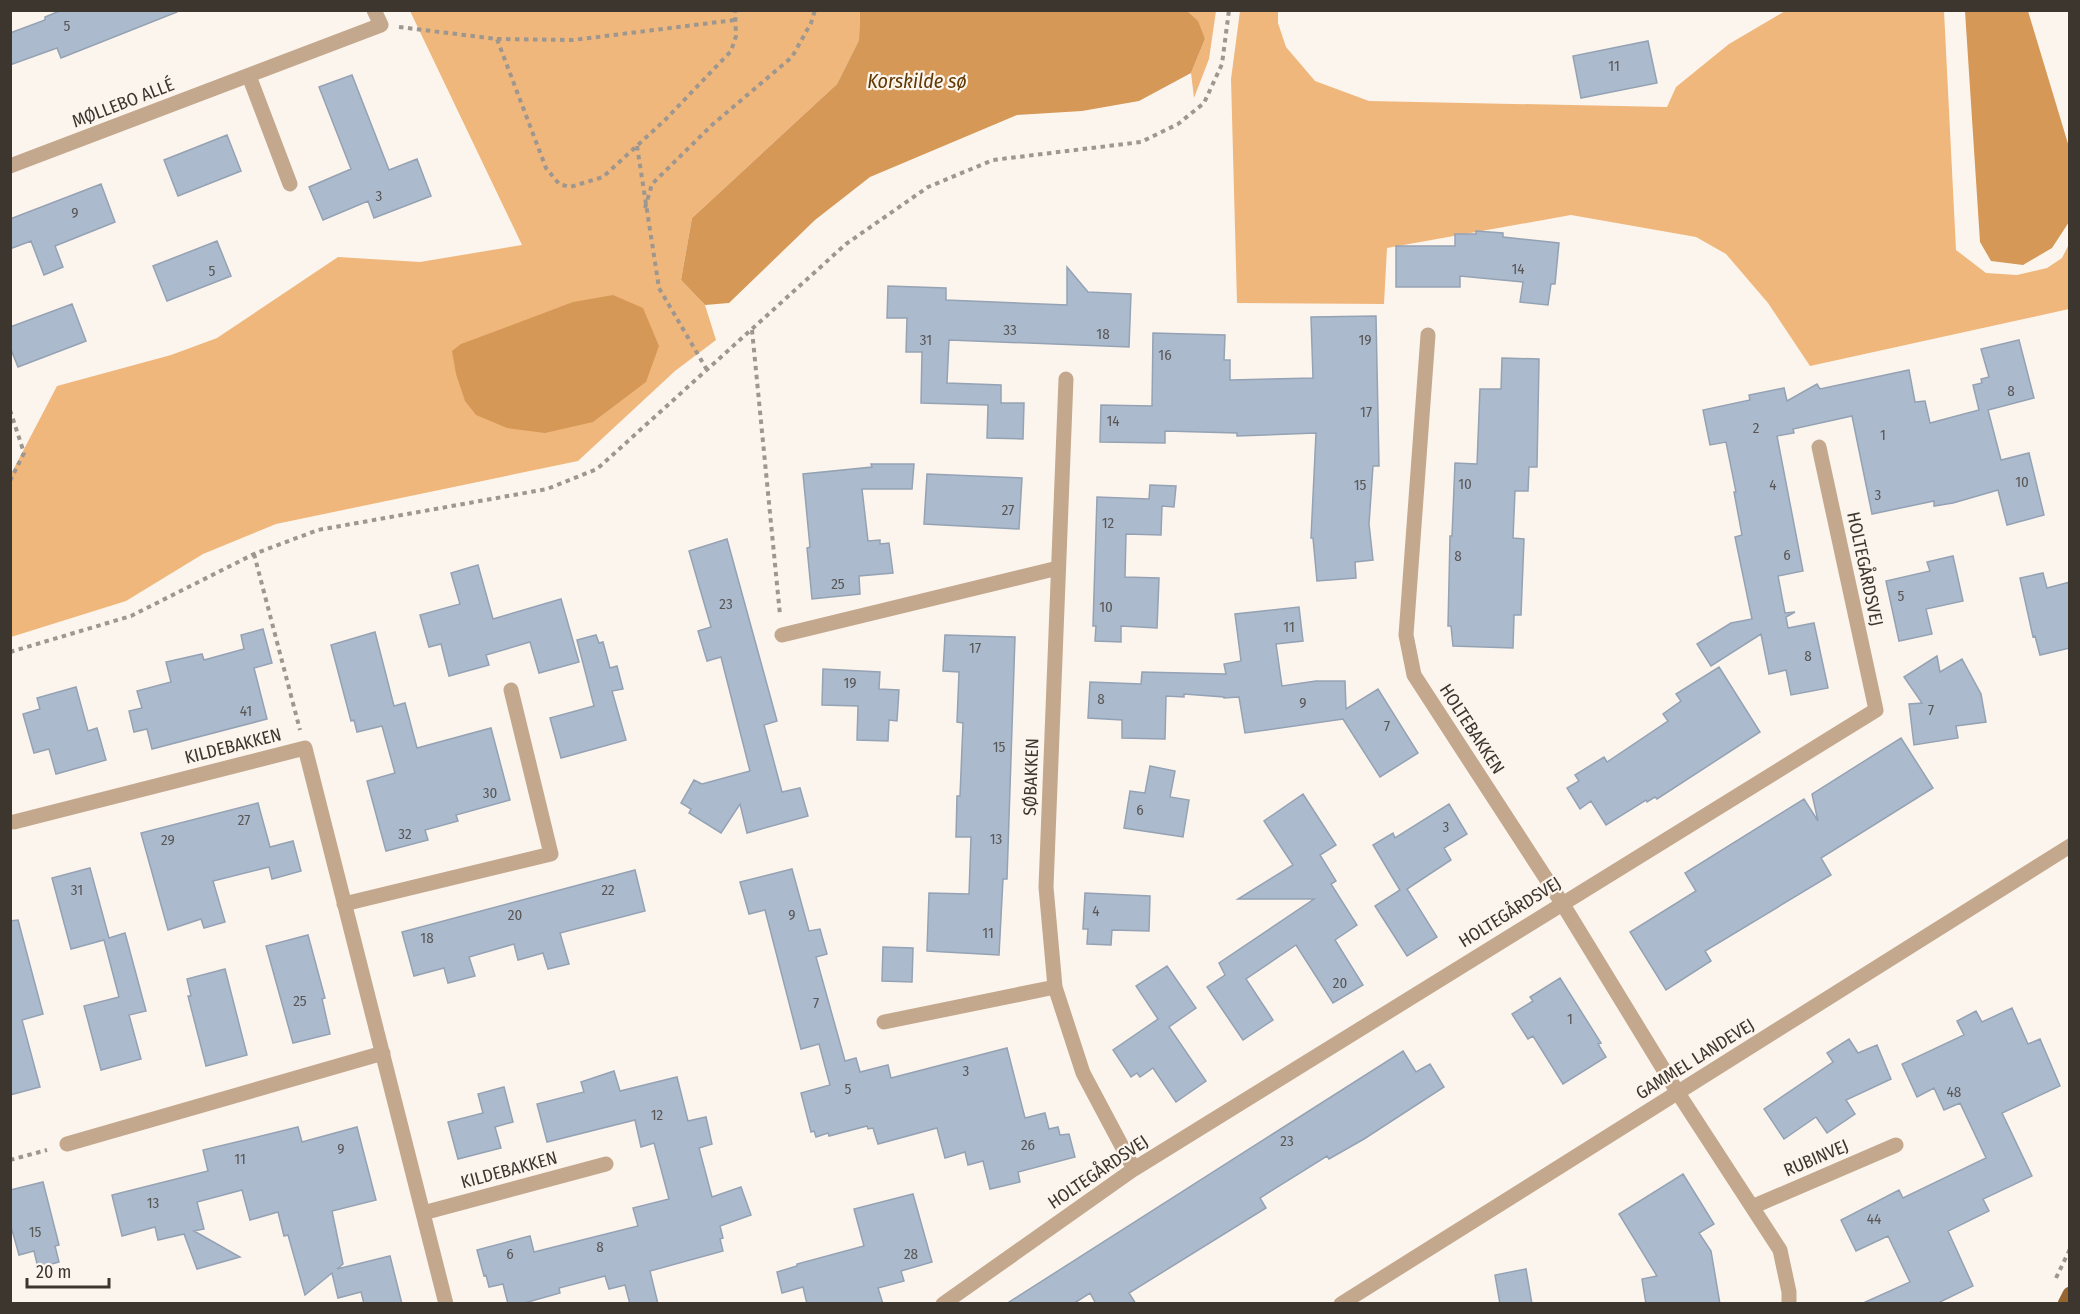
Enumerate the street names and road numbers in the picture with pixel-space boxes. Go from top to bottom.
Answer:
street label: MØLLEBO ALLÉ [68,73,177,133]
street label: HOLTEGÅRDSVEJ [1842,510,1889,628]
street label: HOLTEBAKKEN [1435,680,1509,778]
street label: KILDEBAKKEN [182,723,284,769]
street label: SØBAKKEN [1019,738,1043,816]
street label: HOLTEGÅRDSVEJ [1454,871,1565,952]
street label: GAMMEL LANDEVEJ [1632,1014,1758,1104]
street label: HOLTEGÅRDSVEJ [1043,1130,1152,1214]
street label: RUBINVEJ [1780,1135,1852,1181]
street label: KILDEBAKKEN [458,1147,560,1193]

